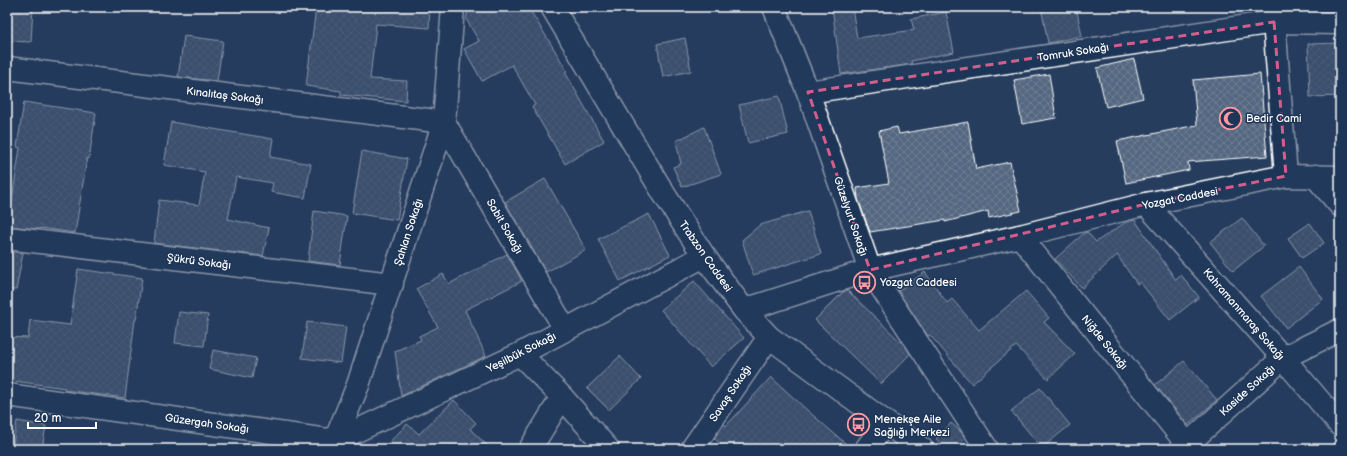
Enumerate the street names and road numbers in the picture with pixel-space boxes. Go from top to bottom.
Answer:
street label: Tomruk Sokağı [1036,40,1110,65]
street label: Kınalıtaş Sokağı [185,84,264,107]
street label: Güzelyurt Sokağı [831,175,870,258]
street label: Yozgat Caddesi [1140,185,1219,212]
street label: Şahlan Sokağı [392,197,425,267]
street label: Sabit Sokağı [484,197,525,256]
street label: Trabzon Caddesi [676,218,735,294]
street label: Şükrü Sokağı [166,251,232,272]
street label: Kahramanmaraş Sokağı [1200,266,1287,363]
street label: Niğde Sokağı [1079,313,1130,372]
street label: Yeşilbük Sokağı [483,329,558,376]
street label: Savaş Sokağı [707,362,754,424]
street label: Kaside Sokağı [1217,362,1278,419]
street label: Güzergah Sokağı [164,411,250,436]

